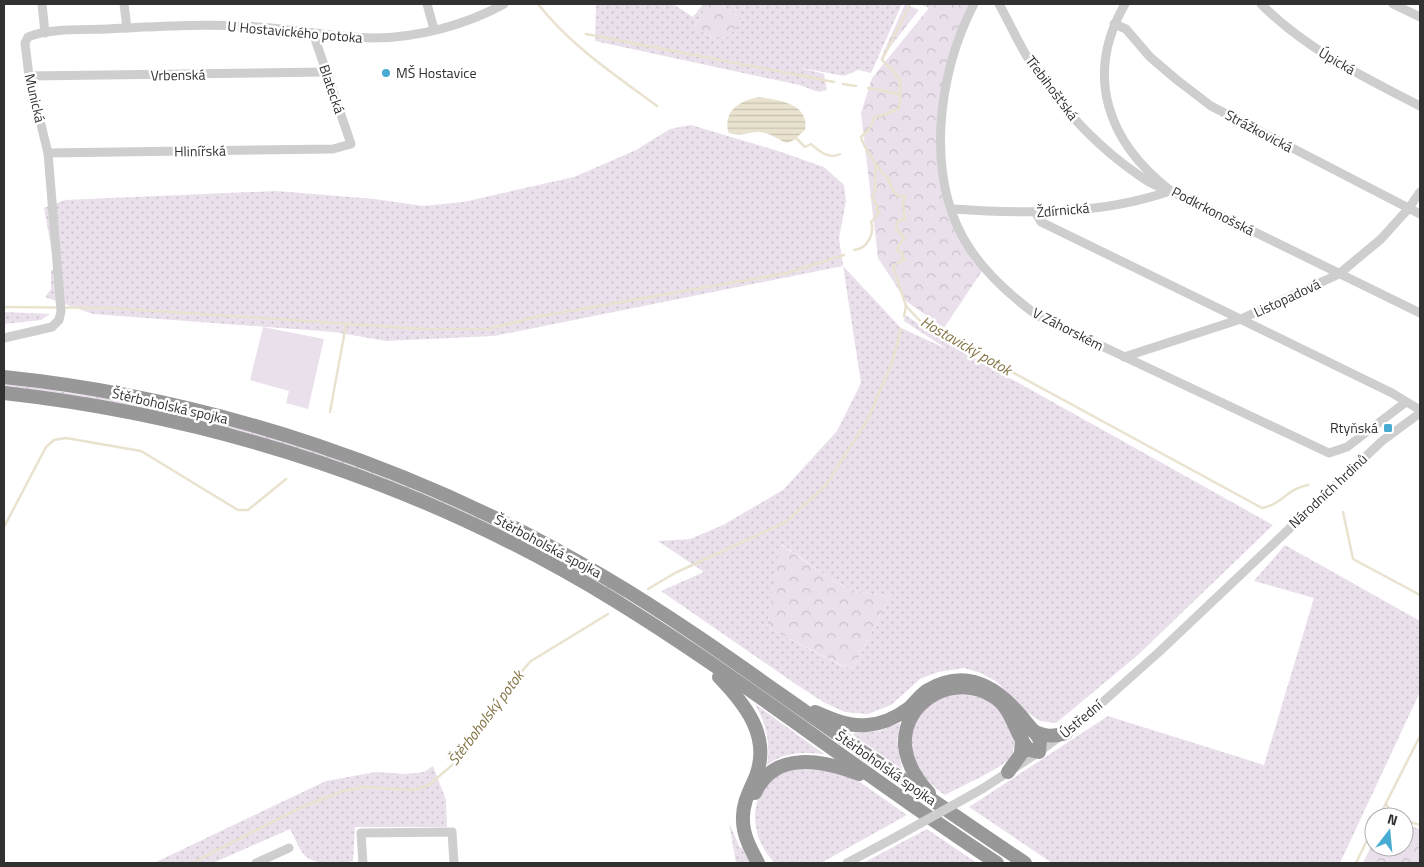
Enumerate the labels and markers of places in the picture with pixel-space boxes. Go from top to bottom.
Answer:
place label: MŠ Hostavice [396,62,476,83]
marker: MŠ Hostavice [380,67,392,79]
place label: Rtyňská [1330,417,1378,438]
marker: Rtyňská [1382,422,1394,434]

